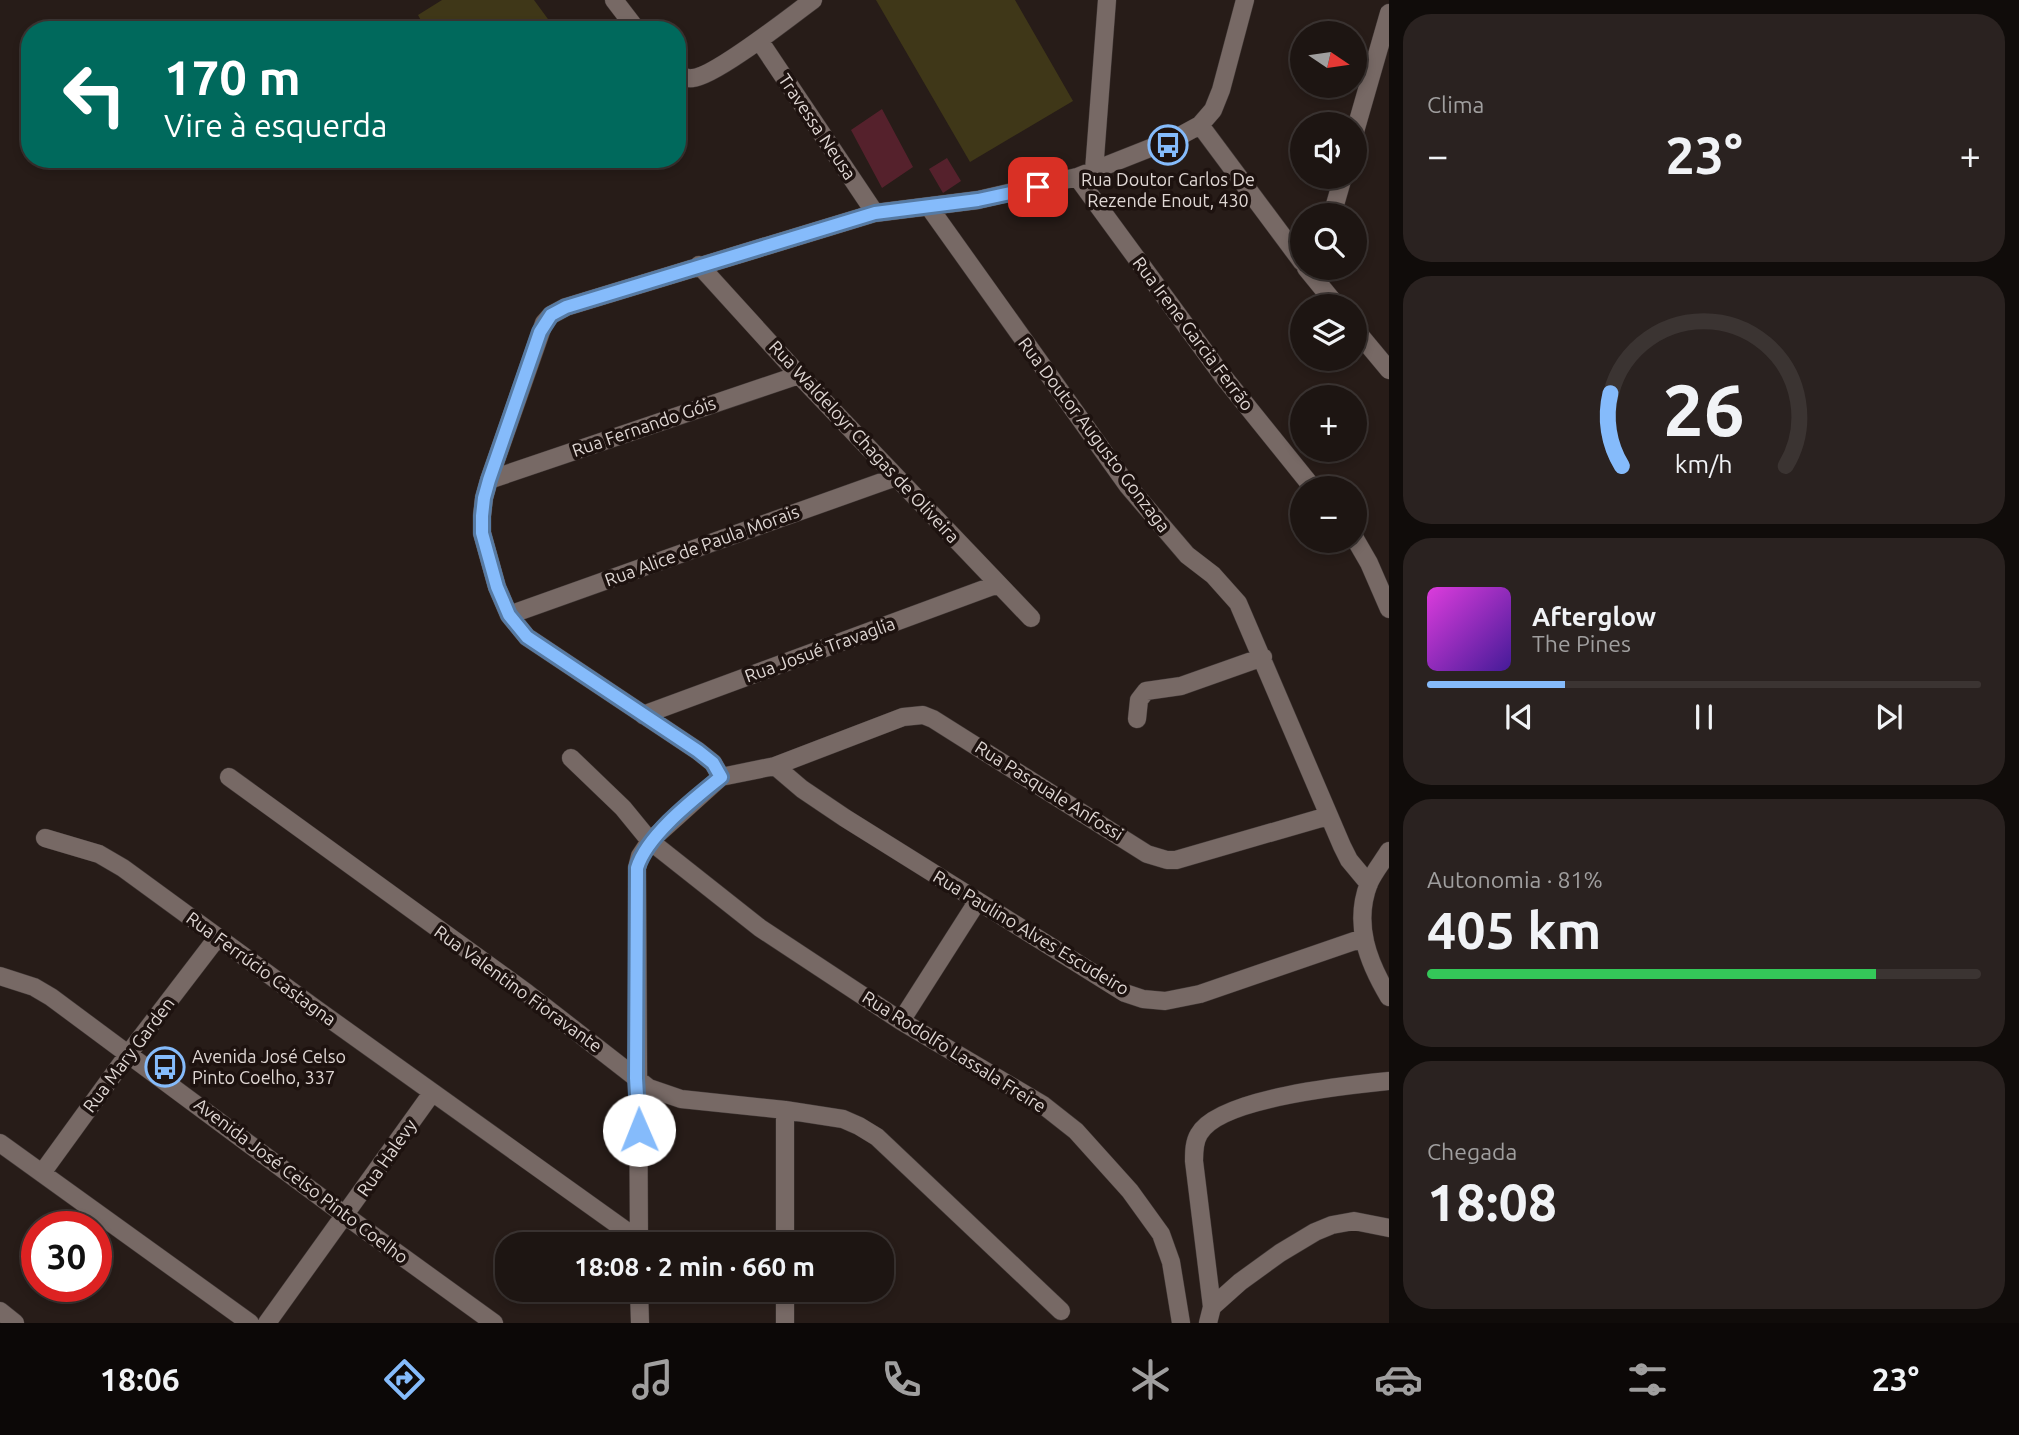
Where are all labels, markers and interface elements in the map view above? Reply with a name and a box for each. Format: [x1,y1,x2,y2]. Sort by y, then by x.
north arrow [1290,21,1367,98]
map controls [1290,21,1367,553]
icon: left [49,49,140,140]
text: 170 m [164,49,301,104]
street label: Travessa Neusa [775,70,861,183]
text: Clima [1427,92,1484,117]
text: Vire à esquerda [164,107,387,143]
button: sound [1290,112,1367,189]
bus stop icon: Rua Doutor Carlos De Rezende Enout, 430 [1147,124,1189,166]
text: 23° [1665,126,1743,184]
text: − [1427,134,1448,176]
text: + [1960,134,1981,176]
pin [1008,157,1068,217]
icon: arrive [1019,168,1057,206]
place label: Rua Doutor Carlos De Rezende Enout, 430 [1081,169,1255,210]
button: search [1290,203,1367,280]
street label: Rua Irene Garcia Ferrão [1129,253,1258,414]
button: layers [1290,294,1367,371]
street label: Rua Doutor Augusto Gonzaga [1015,333,1175,536]
street label: Rua Waldeloyr Chagas de Oliveira [766,336,964,547]
text: 26 [1663,368,1745,450]
button: + [1290,385,1367,462]
street label: Rua Fernando Góis [569,392,718,460]
text: km/h [1675,449,1733,477]
button: − [1290,476,1367,553]
street label: Rua Alice de Paula Morais [602,500,802,590]
text: Afterglow [1532,602,1656,631]
street label: Rua Josué Travaglia [742,613,898,686]
text: The Pines [1532,631,1631,656]
icon: previous [1500,698,1538,736]
icon: pause [1685,698,1723,736]
icon: next [1870,698,1908,736]
street label: Rua Pasquale Anfossi [972,736,1127,844]
street label: Rua Paulino Alves Escudeiro [930,866,1133,999]
text: Autonomia · 81% [1427,867,1603,892]
text: 405 km [1427,901,1601,959]
street label: Rua Ferrúcio Castagna [183,907,340,1029]
street label: Rua Valentino Fioravante [431,921,606,1056]
street label: Rua Rodolfo Lassala Freire [859,986,1050,1116]
street label: Rua Mary Garden [79,993,178,1116]
bus stop icon: Avenida José Celso Pinto Coelho, 337 [144,1046,186,1088]
place label: Avenida José Celso Pinto Coelho, 337 [192,1046,346,1087]
street label: Avenida José Celso Pinto Coelho [191,1093,412,1267]
position arrow [602,1093,676,1167]
street label: Rua Halevy [352,1115,420,1200]
text: Chegada [1427,1139,1517,1164]
text: 18:08 [1427,1173,1557,1231]
speed limit sign: 30 [21,1211,112,1302]
text: 18:08 · 2 min · 660 m [574,1252,815,1281]
icon: directions [380,1355,429,1404]
icon: music [628,1355,677,1404]
icon: phone [877,1355,926,1404]
icon: climate [1126,1355,1175,1404]
icon: car [1374,1355,1423,1404]
icon: filters [1623,1355,1672,1404]
text: 18:06 [100,1361,180,1397]
text: 23° [1872,1361,1919,1397]

